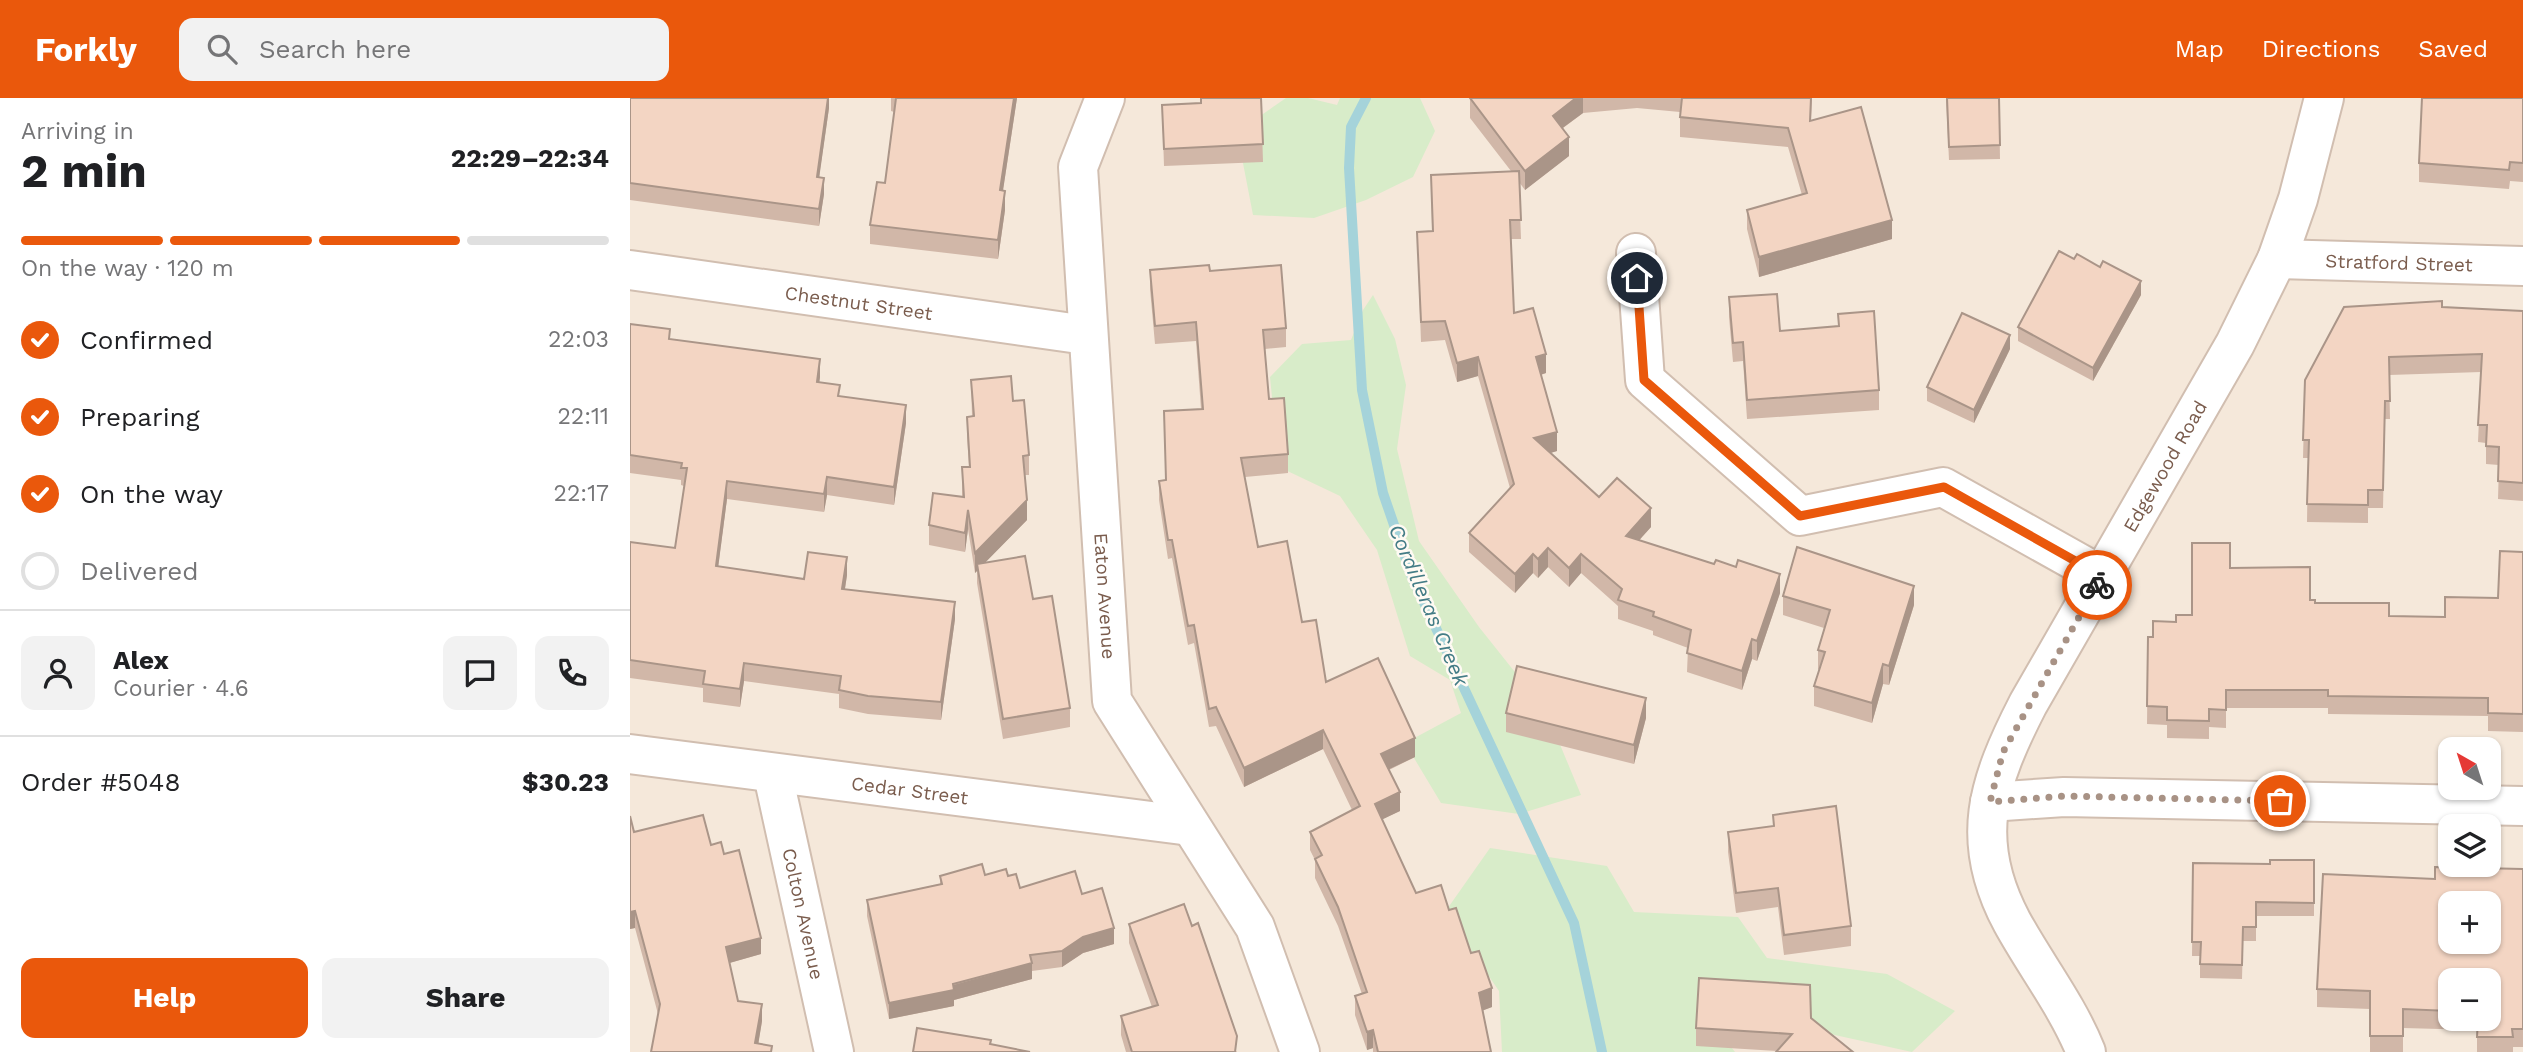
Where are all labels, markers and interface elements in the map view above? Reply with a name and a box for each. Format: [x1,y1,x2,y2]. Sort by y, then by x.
search box [179,18,669,81]
text: Forkly [35,30,137,69]
icon: search [203,30,241,68]
text: Search here [259,34,411,64]
text: Map [2175,35,2224,63]
text: Directions [2262,35,2380,63]
text: Saved [2418,35,2488,63]
text: Arriving in [21,118,134,145]
text: 22:29–22:34 [451,143,609,173]
text: 2 min [21,144,147,198]
pin [1607,248,1667,308]
street label: Stratford Street [2325,249,2473,276]
text: On the way · 120 m [21,255,234,282]
icon: home [1618,259,1656,297]
street label: Chestnut Street [783,281,934,324]
icon: check [21,321,59,359]
text: Confirmed [80,325,213,355]
text: 22:03 [548,326,609,353]
street label: Edgewood Road [2118,396,2212,536]
icon: check [21,398,59,436]
text: Preparing [80,402,200,432]
text: 22:11 [557,403,609,430]
icon: check [21,475,59,513]
text: On the way [80,479,223,509]
text: 22:17 [554,480,609,507]
water label: Cordilleras Creek [1384,520,1475,690]
street label: Eaton Avenue [1090,532,1121,660]
courier [2062,550,2132,620]
text: Delivered [80,556,199,586]
icon: bike [2078,566,2116,604]
button: person [21,636,95,710]
button: chat [443,636,517,710]
button: phone [535,636,609,710]
text: Alex [113,645,169,675]
text: Courier · 4.6 [113,675,249,702]
north arrow [2438,737,2501,800]
map controls [2438,737,2501,1031]
text: Order #5048 [21,767,181,797]
text: $30.23 [522,767,609,797]
street label: Cedar Street [850,771,970,809]
pin [2250,771,2310,831]
icon: bag [2261,782,2299,820]
button: layers [2438,814,2501,877]
street label: Colton Avenue [778,846,829,982]
button: + [2438,891,2501,954]
button: Help [21,958,308,1038]
button: Share [322,958,609,1038]
button: − [2438,968,2501,1031]

